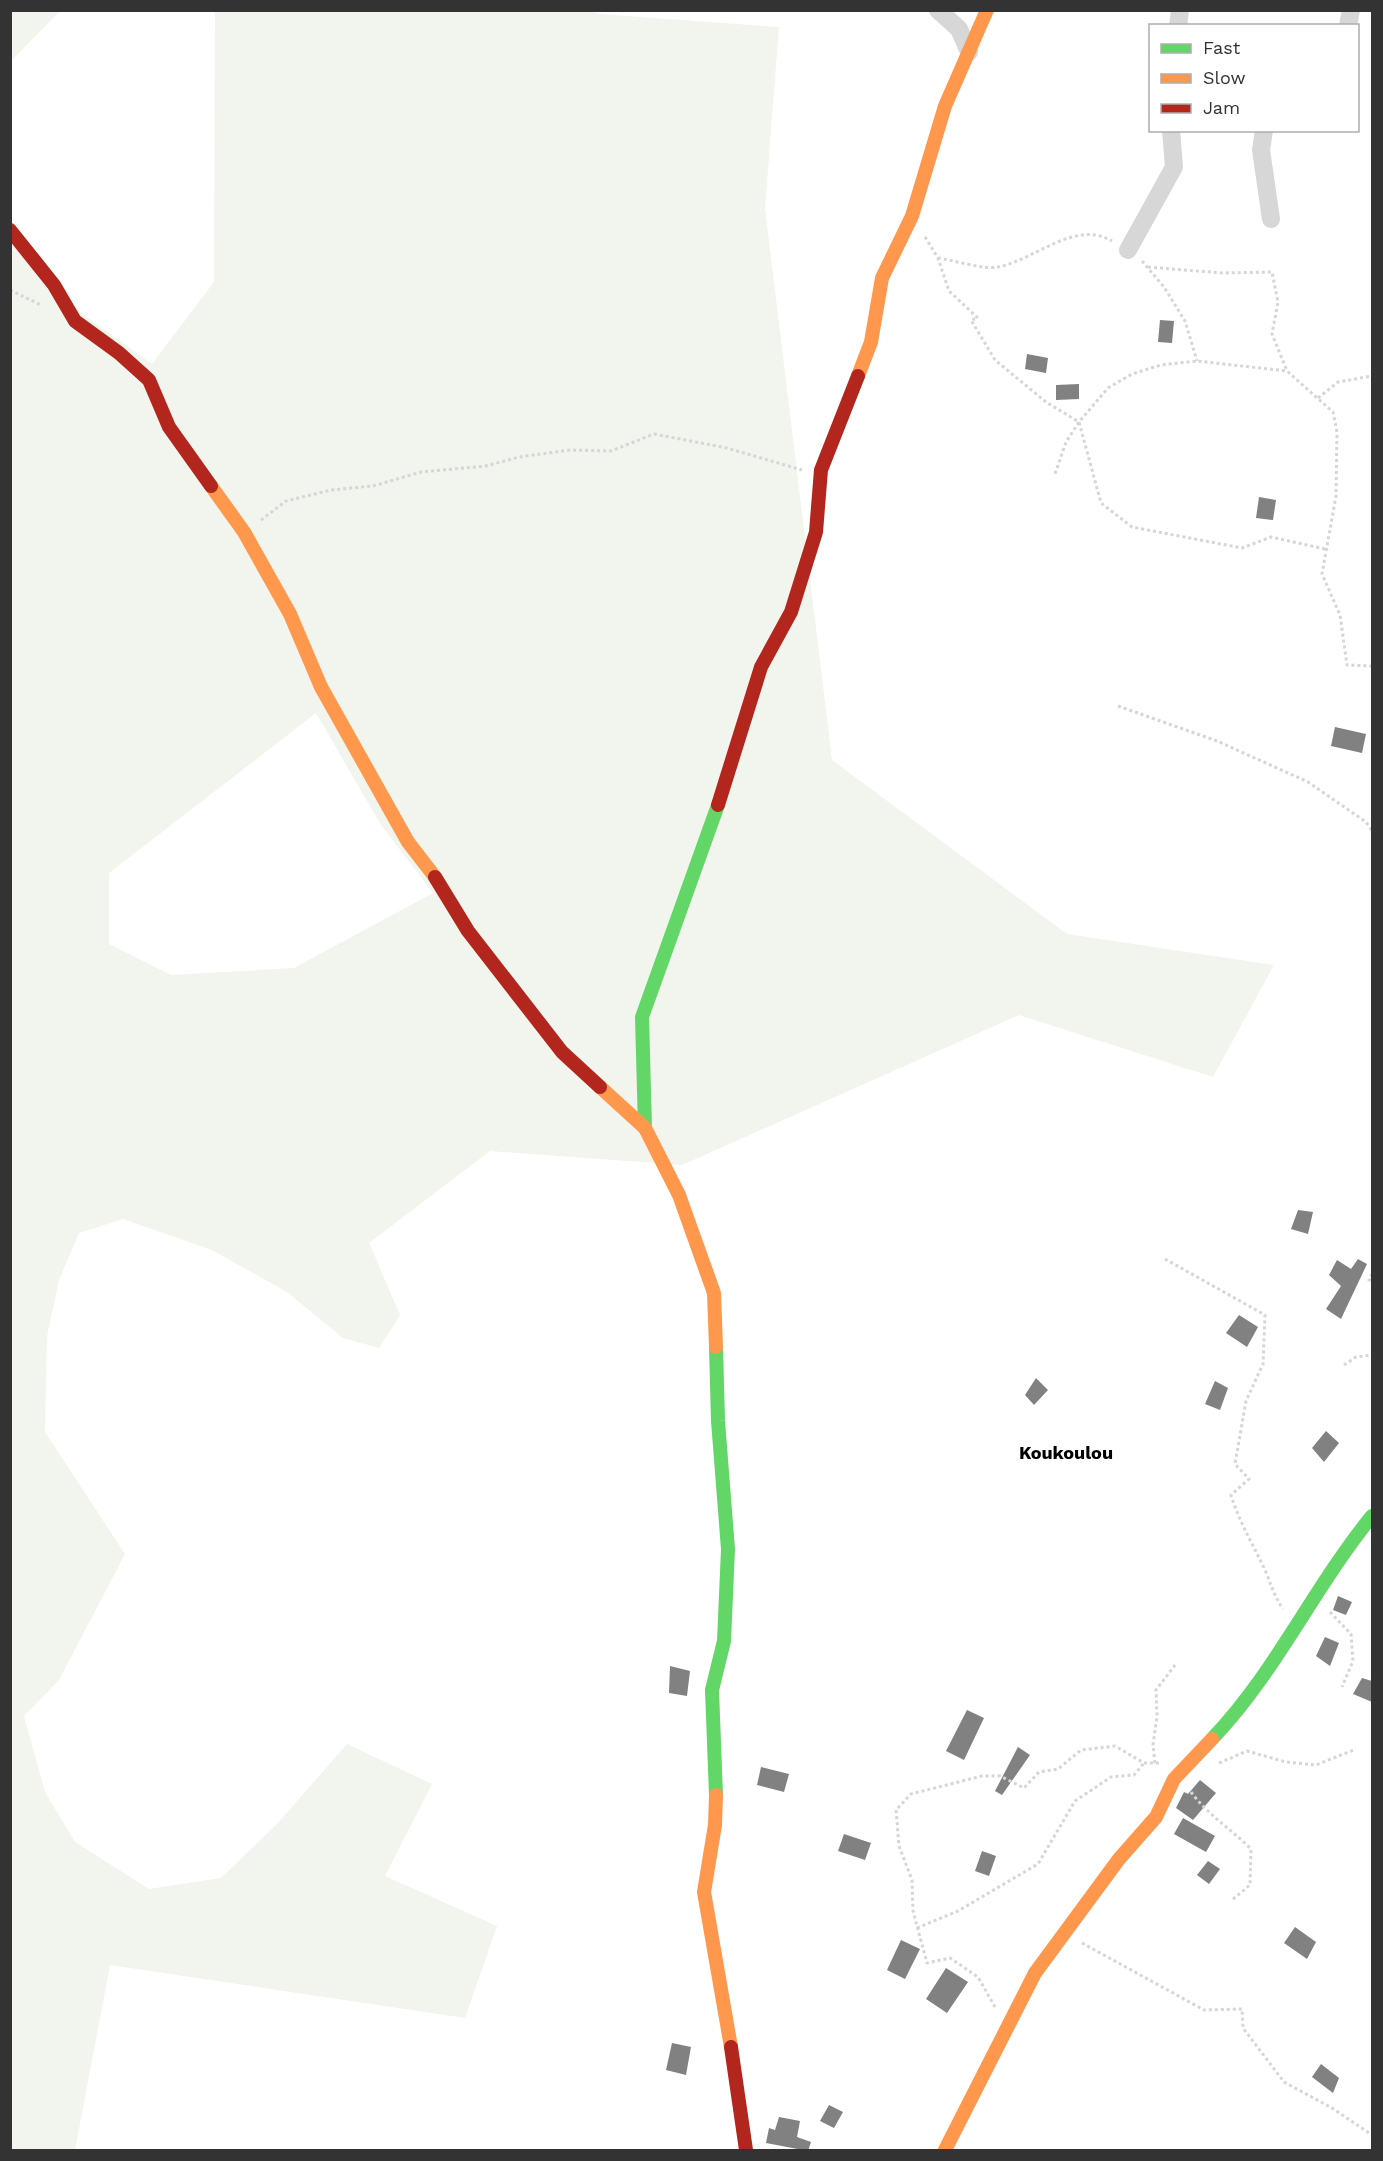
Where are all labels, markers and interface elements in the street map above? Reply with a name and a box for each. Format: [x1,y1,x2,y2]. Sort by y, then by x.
legend [1149,24,1359,132]
text: Fast [1203,37,1241,58]
text: Slow [1203,67,1246,88]
text: Jam [1203,97,1240,118]
district label: Koukoulou [1019,1442,1113,1463]

